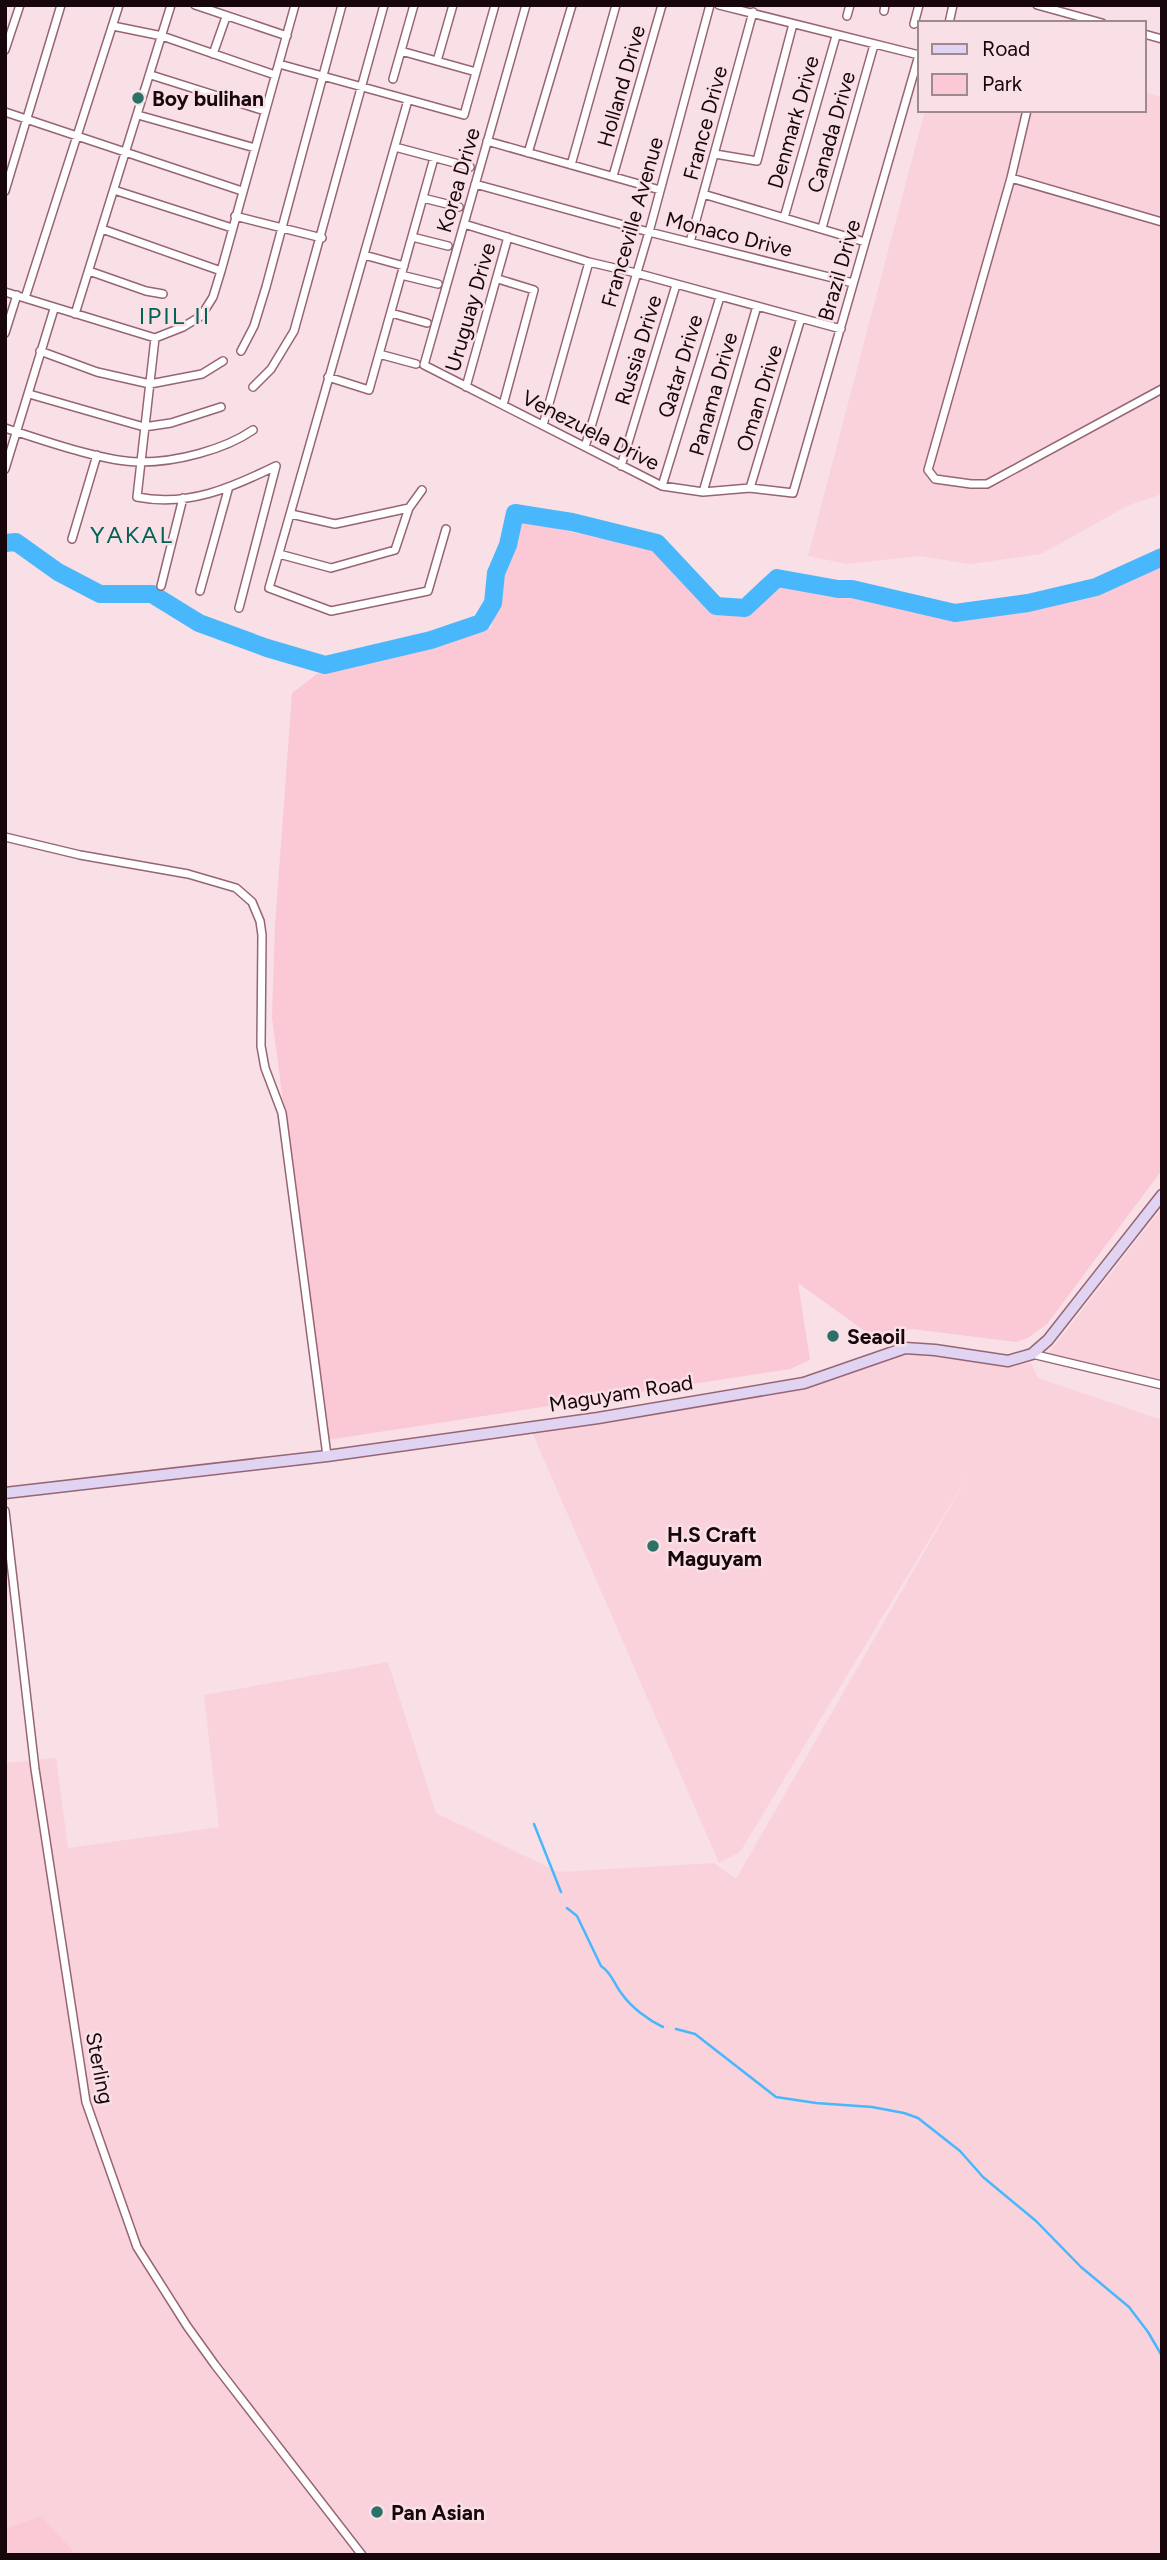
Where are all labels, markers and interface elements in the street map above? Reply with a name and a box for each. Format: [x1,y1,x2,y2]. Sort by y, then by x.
legend [918,21,1146,112]
street label: Holland Drive [592,22,650,150]
text: Road [982,36,1030,61]
street label: Denmark Drive [762,53,824,191]
street label: France Drive [678,63,732,183]
street label: Canada Drive [802,68,860,196]
text: Park [982,71,1023,96]
place label: Boy bulihan [152,86,264,111]
marker: Boy bulihan [130,90,146,106]
street label: Korea Drive [431,125,485,235]
street label: Franceville Avenue [596,134,668,310]
street label: Monaco Drive [663,206,795,262]
street label: Brazil Drive [813,216,865,324]
street label: Uruguay Drive [440,240,500,374]
street label: Russia Drive [609,292,667,408]
district label: IPIL II [139,301,211,330]
street label: Qatar Drive [652,311,708,421]
street label: Panama Drive [683,329,743,459]
street label: Oman Drive [731,342,787,454]
street label: Venezuela Drive [518,385,664,475]
district label: YAKAL [90,520,174,549]
place label: Seaoil [847,1324,905,1349]
marker: Seaoil [825,1328,841,1344]
street label: Maguyam Road [547,1369,695,1417]
place label: H.S Craft Maguyam [667,1522,762,1571]
marker: H.S Craft Maguyam [645,1538,661,1554]
street label: Sterling [81,2030,119,2106]
place label: Pan Asian [391,2500,485,2525]
marker: Pan Asian [369,2504,385,2520]

